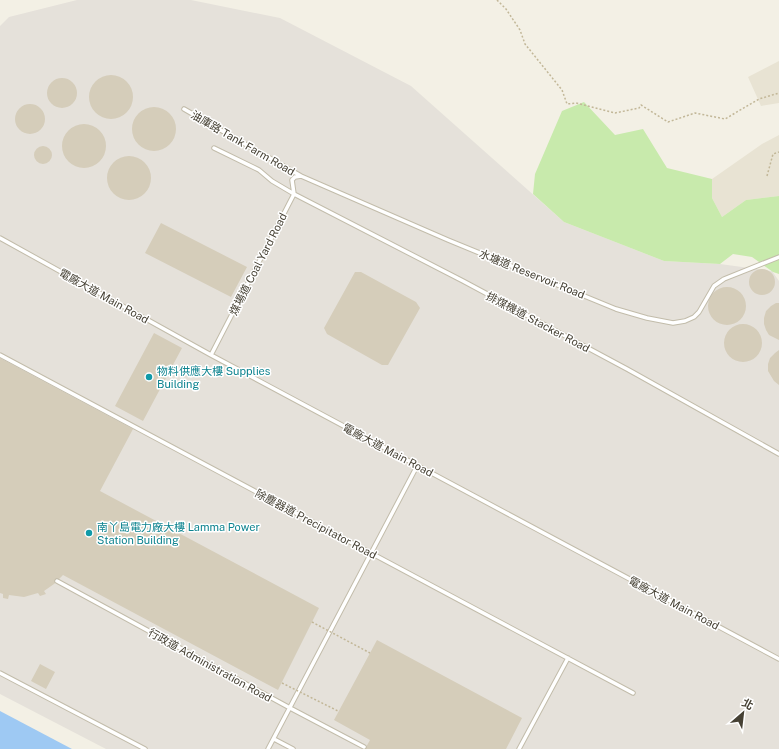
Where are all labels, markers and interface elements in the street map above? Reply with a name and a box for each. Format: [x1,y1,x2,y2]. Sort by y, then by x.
street label: 油庫路 Tank Farm Road [189,108,297,178]
street label: 煤場道 Coal Yard Road [227,211,289,317]
street label: 水塘道 Reservoir Road [477,247,587,301]
street label: 電廠大道 Main Road [57,266,151,326]
street label: 排煤機道 Stacker Road [484,290,592,354]
place label: 物料供應大樓 Supplies Building [157,365,271,390]
marker: 物料供應大樓 Supplies Building [144,372,154,382]
street label: 電廠大道 Main Road [341,421,435,479]
street label: 除塵器道 Precipitator Road [253,487,379,561]
place label: 南丫島電力廠大樓 Lamma Power Station Building [97,521,260,546]
marker: 南丫島電力廠大樓 Lamma Power Station Building [84,528,94,538]
street label: 電廠大道 Main Road [627,574,721,632]
street label: 行政道 Administration Road [146,626,274,704]
north arrow [723,693,763,733]
text: 北 [740,696,755,712]

